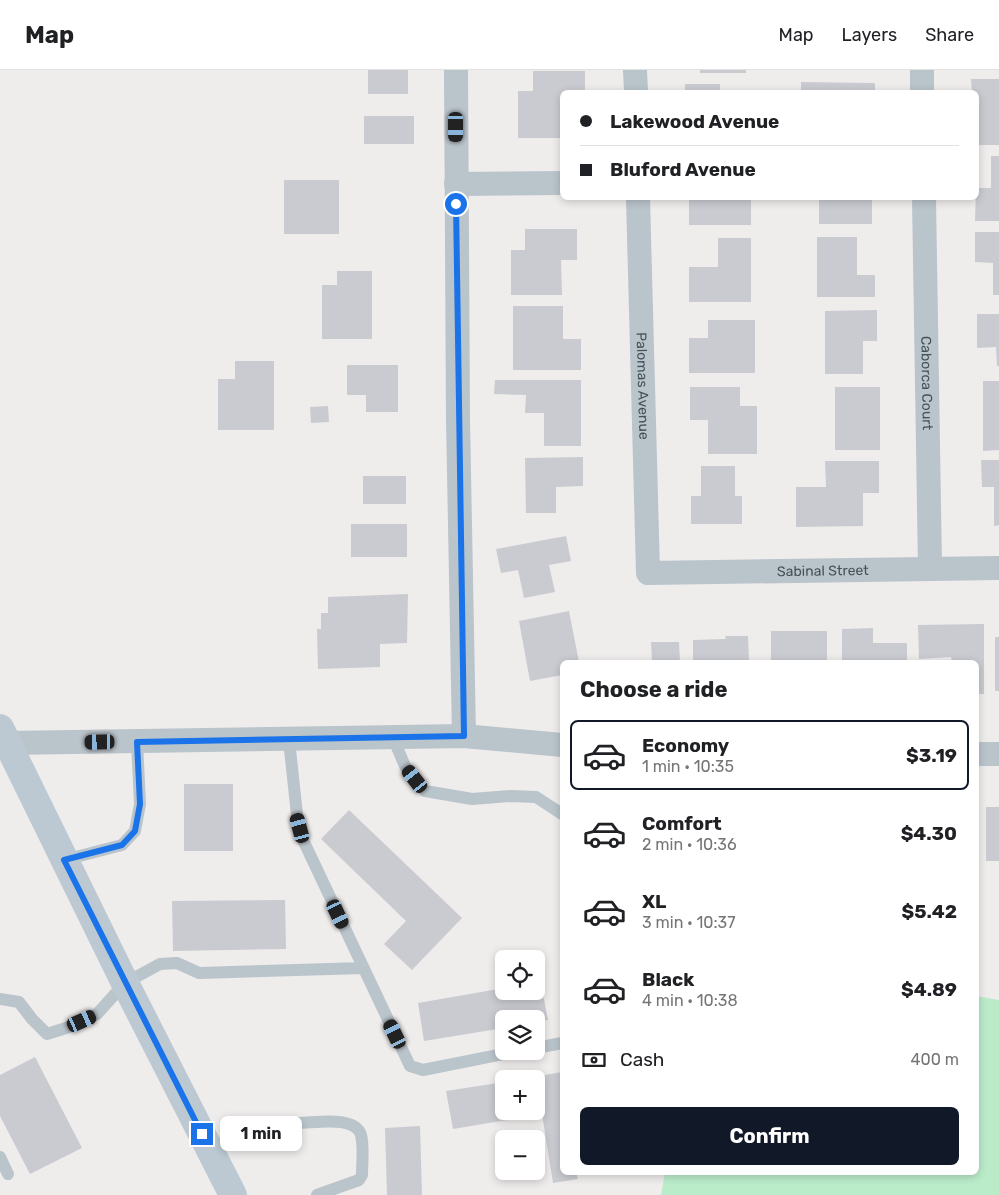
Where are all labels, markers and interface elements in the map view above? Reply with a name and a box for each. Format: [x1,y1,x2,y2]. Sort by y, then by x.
text: Map [25,21,74,49]
text: Map [779,24,814,46]
text: Layers [842,24,897,46]
text: Share [925,24,974,46]
text: Lakewood Avenue [610,110,779,133]
car [448,112,463,142]
text: Bluford Avenue [610,158,756,181]
route start [445,193,467,215]
street label: Palomas Avenue [633,332,652,440]
street label: Caborca Court [917,336,936,431]
street label: Sabinal Street [777,562,869,580]
text: Choose a ride [580,676,727,703]
icon: car [582,733,627,778]
car [84,734,115,750]
text: Economy [642,734,729,757]
text: $3.19 [906,744,957,767]
text: 1 min · 10:35 [642,757,734,776]
car [399,763,430,795]
icon: car [582,811,627,856]
car [288,812,311,844]
text: Comfort [642,812,722,835]
text: $4.30 [901,822,957,845]
text: 2 min · 10:36 [642,835,737,854]
icon: car [582,889,627,934]
text: XL [642,890,666,913]
car [324,897,351,931]
text: $5.42 [902,900,957,923]
text: 3 min · 10:37 [642,913,735,932]
map controls [495,950,545,1180]
button: locate [495,950,545,1000]
icon: car [582,967,627,1012]
text: Black [642,968,694,991]
text: $4.89 [901,978,957,1001]
text: 4 min · 10:38 [642,991,738,1010]
car [65,1008,98,1034]
button: layers [495,1010,545,1060]
car [381,1017,408,1051]
icon: cash [580,1046,608,1074]
text: Cash [620,1048,664,1071]
text: 400 m [911,1050,959,1069]
button: + [495,1070,545,1120]
button: Confirm [580,1107,959,1165]
callout: 1 min [220,1116,302,1152]
route end [191,1123,213,1145]
text: 1 min [241,1124,281,1143]
button: − [495,1130,545,1180]

